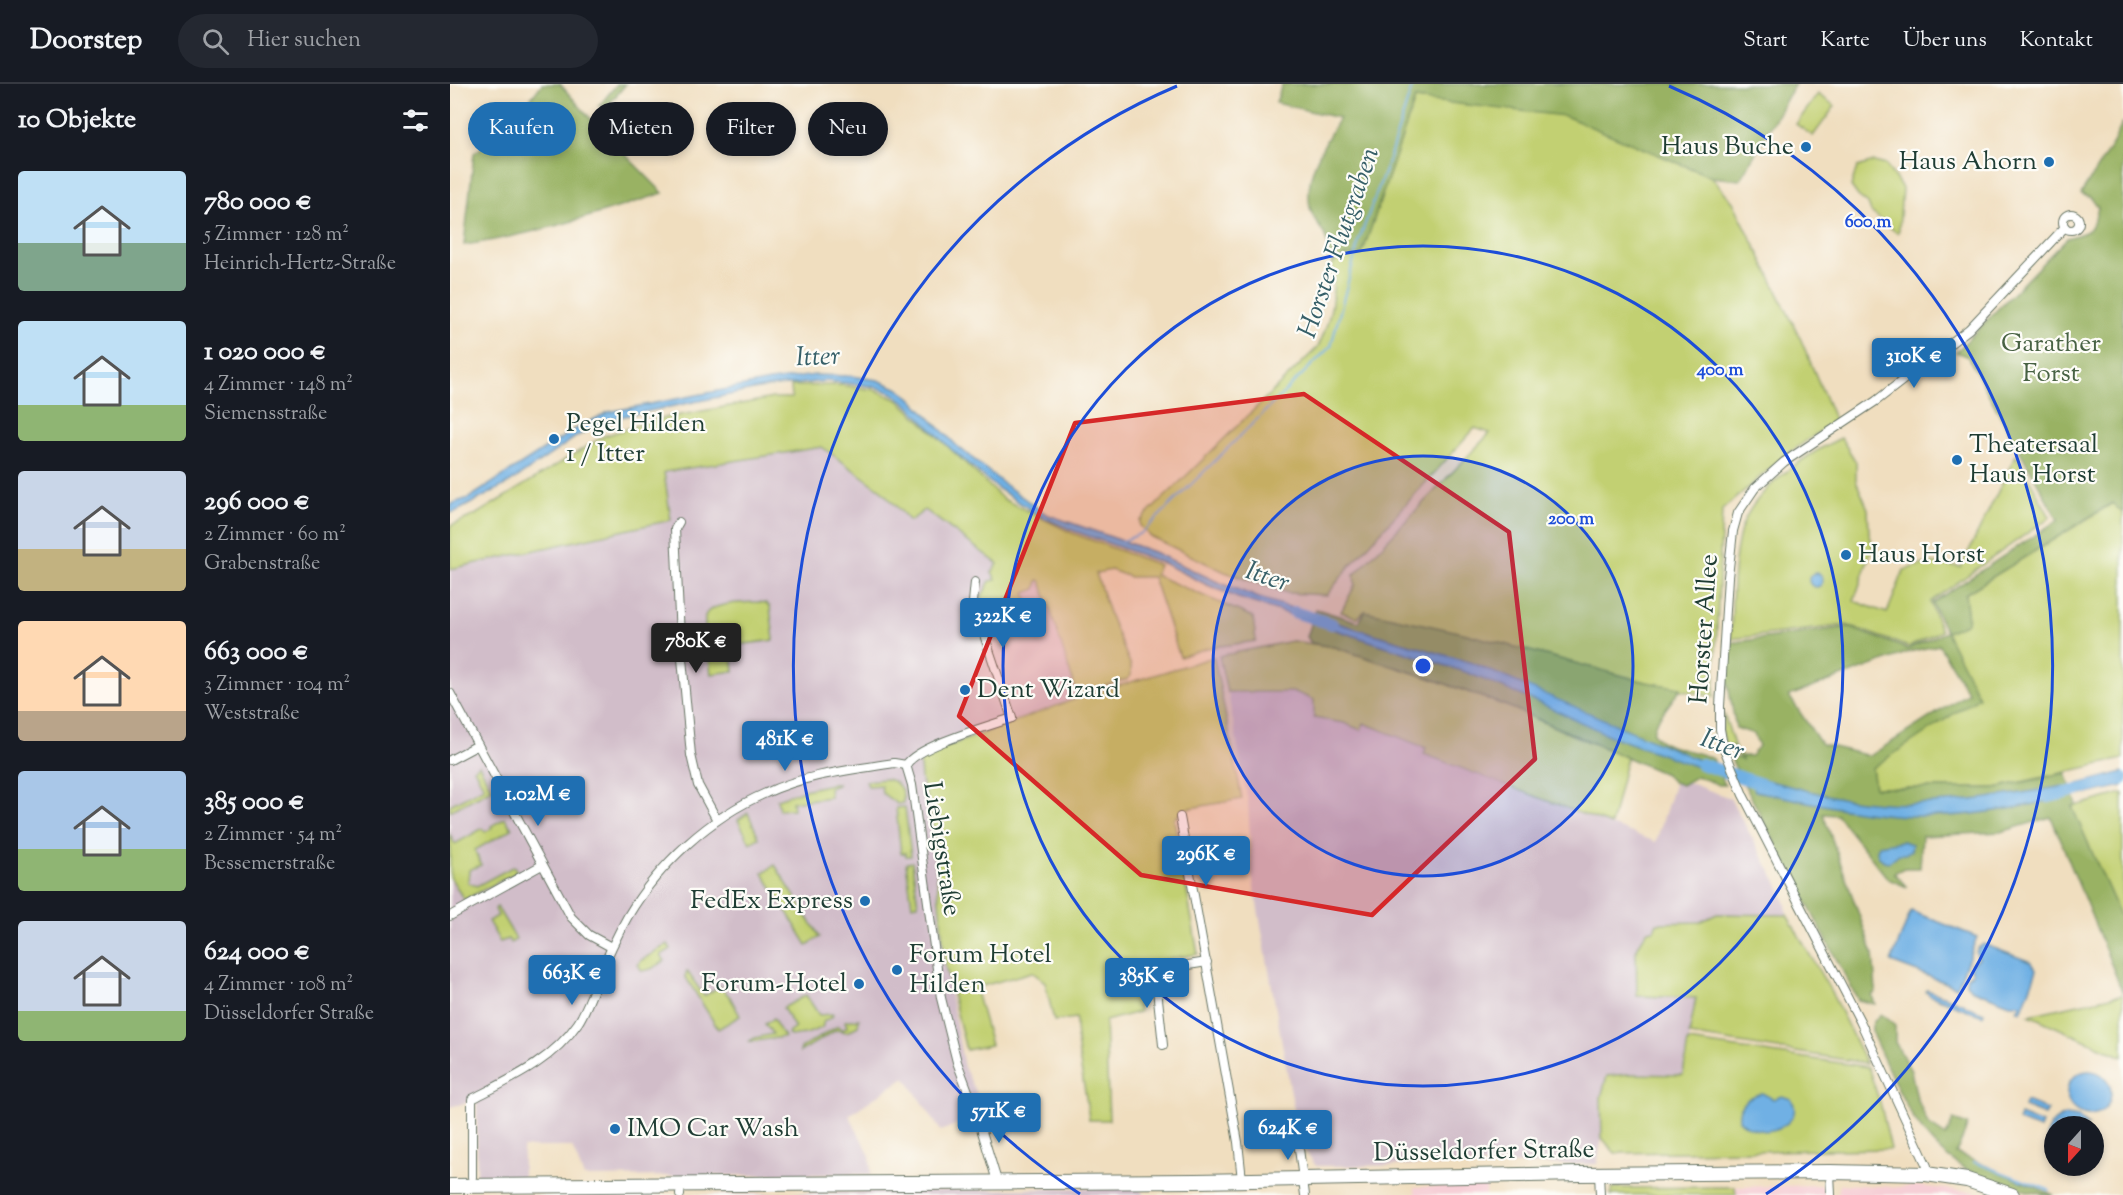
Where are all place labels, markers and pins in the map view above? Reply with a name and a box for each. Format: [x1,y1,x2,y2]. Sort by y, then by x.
place label: Haus Buche [1661,129,1794,166]
marker: Haus Buche [1799,140,1813,154]
place label: Haus Ahorn [1899,144,2037,181]
marker: Haus Ahorn [2042,155,2056,169]
pin: 310K € [1865,338,1963,389]
place label: Pegel Hilden 1 / Itter [566,406,706,473]
place label: Theatersaal Haus Horst [1969,427,2098,494]
marker: Pegel Hilden 1 / Itter [547,432,561,446]
marker: Theatersaal Haus Horst [1950,453,1964,467]
place label: Haus Horst [1858,537,1985,574]
marker: Haus Horst [1839,548,1853,562]
pin: 322K € [954,598,1052,649]
pin: 780K € [647,623,745,674]
centre of rings [1413,656,1433,676]
place label: Dent Wizard [977,672,1120,709]
marker: Dent Wizard [958,683,972,697]
pin: 481K € [736,721,834,772]
pin: 1.02M € [483,776,593,827]
pin: 296K € [1157,836,1255,887]
place label: FedEx Express [690,883,853,920]
marker: FedEx Express [858,894,872,908]
place label: Forum Hotel Hilden [909,937,1052,1004]
pin: 663K € [523,955,621,1006]
pin: 385K € [1098,958,1196,1009]
marker: Forum Hotel Hilden [890,963,904,977]
place label: Forum-Hotel [701,966,847,1003]
marker: Forum-Hotel [852,977,866,991]
pin: 571K € [950,1093,1048,1144]
pin: 624K € [1239,1110,1337,1161]
place label: IMO Car Wash [627,1111,799,1148]
marker: IMO Car Wash [608,1122,622,1136]

